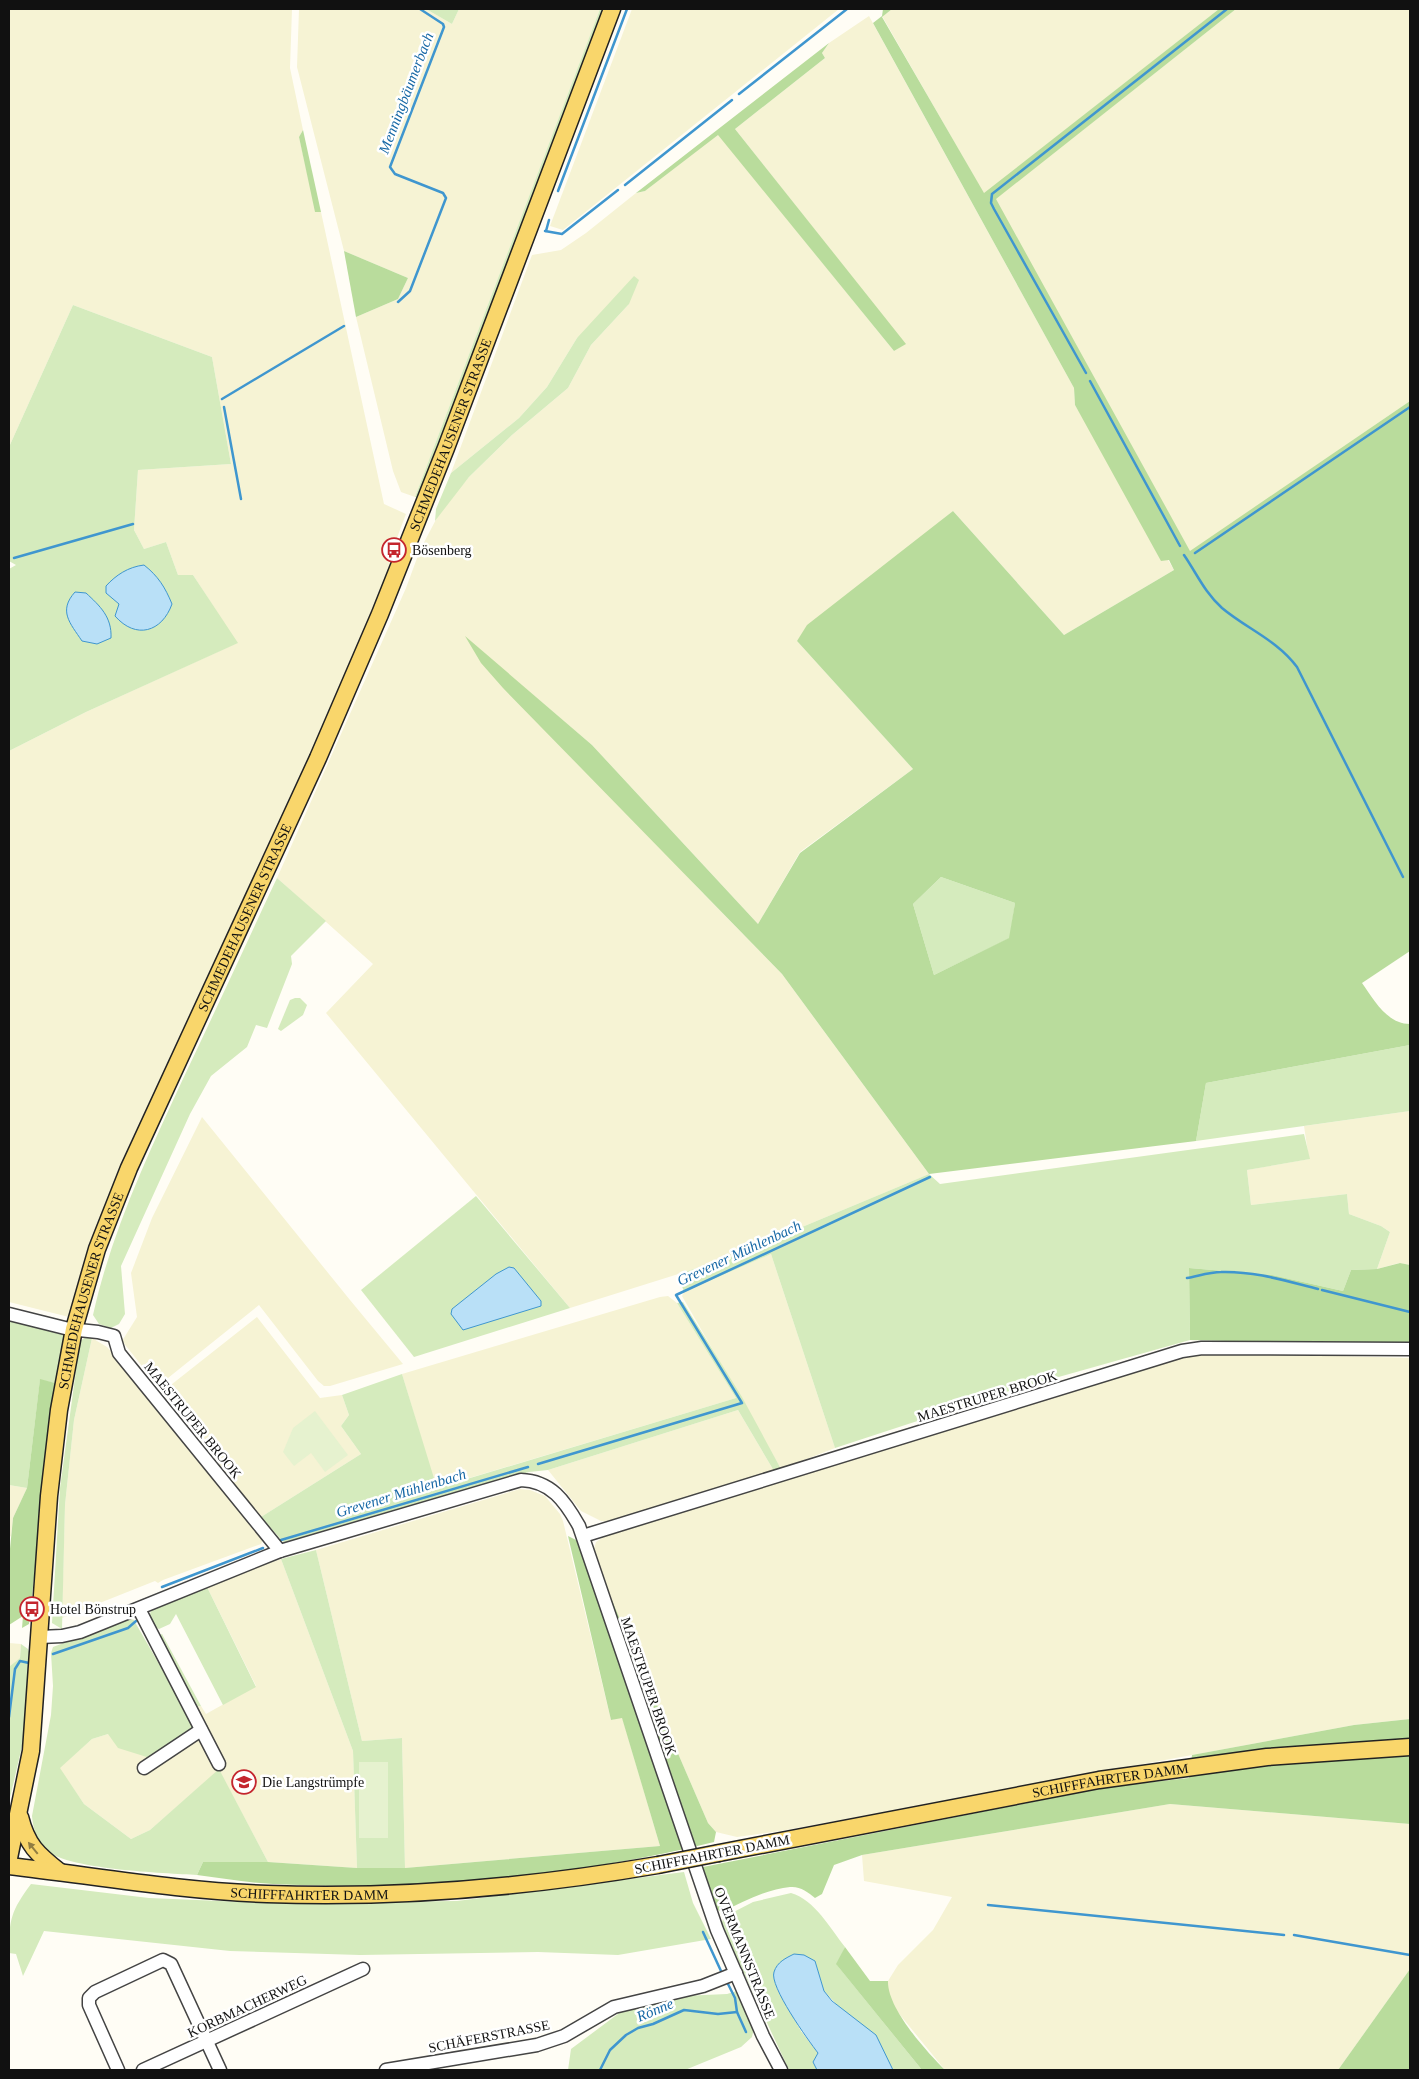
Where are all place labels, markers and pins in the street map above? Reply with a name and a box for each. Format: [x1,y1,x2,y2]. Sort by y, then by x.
bus stop icon: Bösenberg [381,537,407,563]
place label: Bösenberg [412,543,472,558]
bus stop icon: Hotel Bönstrup [19,1596,45,1622]
place label: Hotel Bönstrup [50,1602,136,1617]
school or university icon: Die Langstrümpfe [231,1769,257,1795]
place label: Die Langstrümpfe [262,1775,364,1790]

